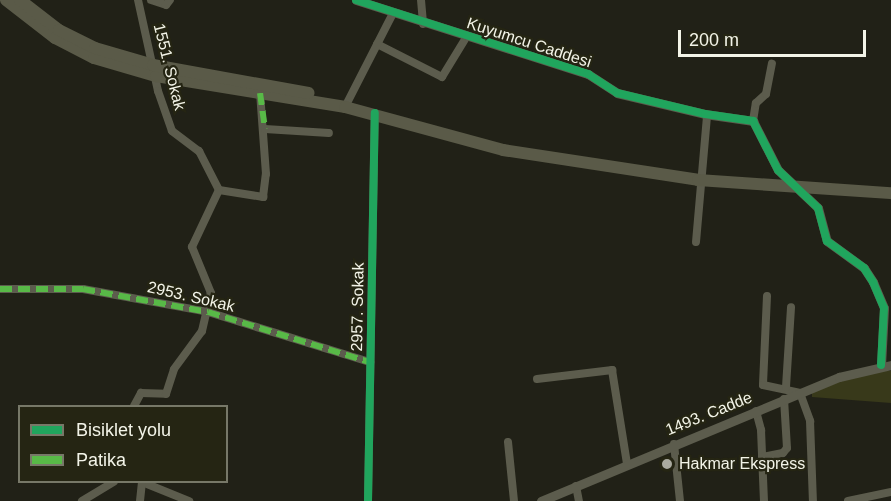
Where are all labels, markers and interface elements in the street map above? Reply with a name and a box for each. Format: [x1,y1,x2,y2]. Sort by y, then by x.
street label: Kuyumcu Caddesi [464,14,594,72]
scale bar [681,18,868,56]
street label: 1551. Sokak [149,22,189,112]
text: 200 m [689,30,739,50]
street label: 2957. Sokak [348,262,368,352]
street label: 2953. Sokak [146,278,236,316]
street label: 1493. Cadde [663,388,755,440]
legend [18,405,228,483]
text: Bisiklet yolu [76,420,171,440]
text: Patika [76,450,126,470]
place label: Hakmar Ekspress [679,454,805,474]
marker: Hakmar Ekspress [660,457,674,471]

